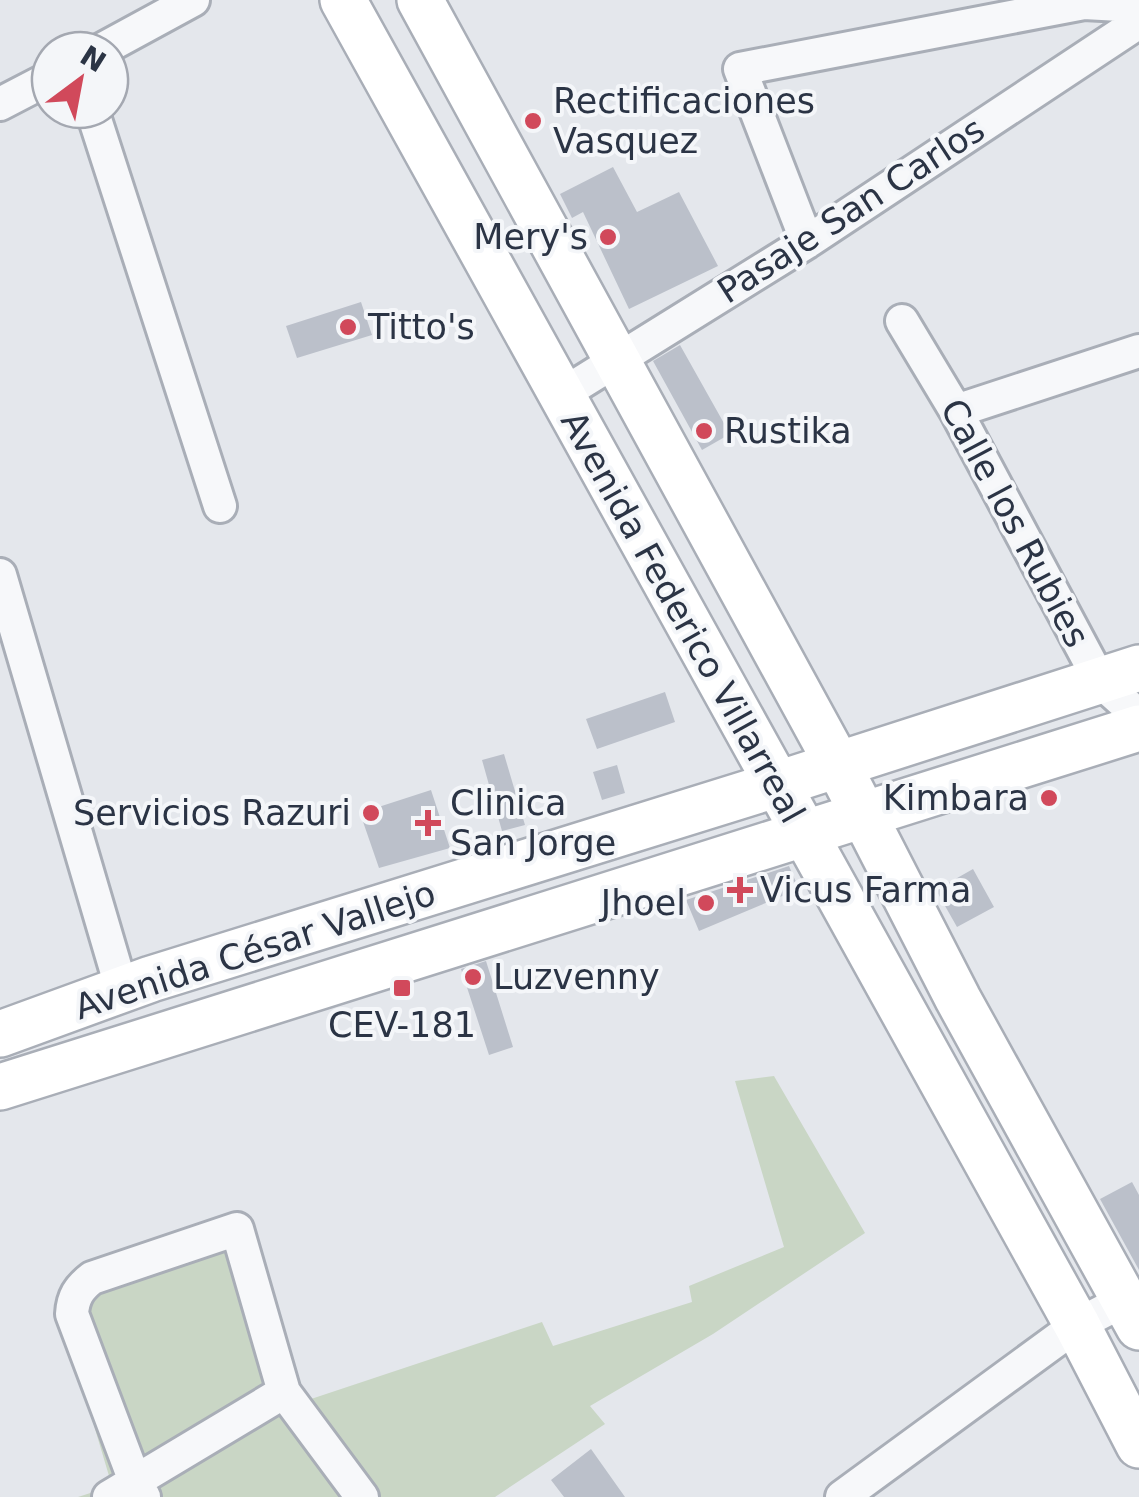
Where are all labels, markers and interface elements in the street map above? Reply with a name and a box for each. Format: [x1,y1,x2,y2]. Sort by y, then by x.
north arrow [30,30,130,130]
text: N [74,39,112,79]
place label: Rectificaciones Vasquez [553,81,815,161]
street label: Pasaje San Carlos [710,109,992,311]
marker: Rectificaciones Vasquez [522,110,544,132]
place label: Mery's [473,217,588,257]
marker: Mery's [597,226,619,248]
place label: Titto's [367,307,475,347]
marker: Titto's [337,316,359,338]
street label: Calle los Rubies [933,392,1097,654]
street label: Avenida Federico Villarreal [553,404,813,830]
place label: Rustika [724,411,852,451]
marker: Rustika [693,420,715,442]
place label: Kimbara [883,778,1029,818]
place label: Clinica San Jorge [450,783,616,863]
marker: Kimbara [1038,787,1060,809]
place label: Servicios Razuri [73,793,351,833]
marker: Servicios Razuri [360,802,382,824]
marker: Clinica San Jorge [415,810,441,836]
place label: Vicus Farma [760,870,971,910]
street label: Avenida César Vallejo [70,873,440,1027]
marker: Vicus Farma [729,879,751,901]
place label: Jhoel [599,883,686,923]
marker: Jhoel [695,892,717,914]
place label: Luzvenny [493,957,660,997]
marker: Luzvenny [462,966,484,988]
marker: CEV-181 [391,977,413,999]
place label: CEV-181 [328,1005,476,1045]

